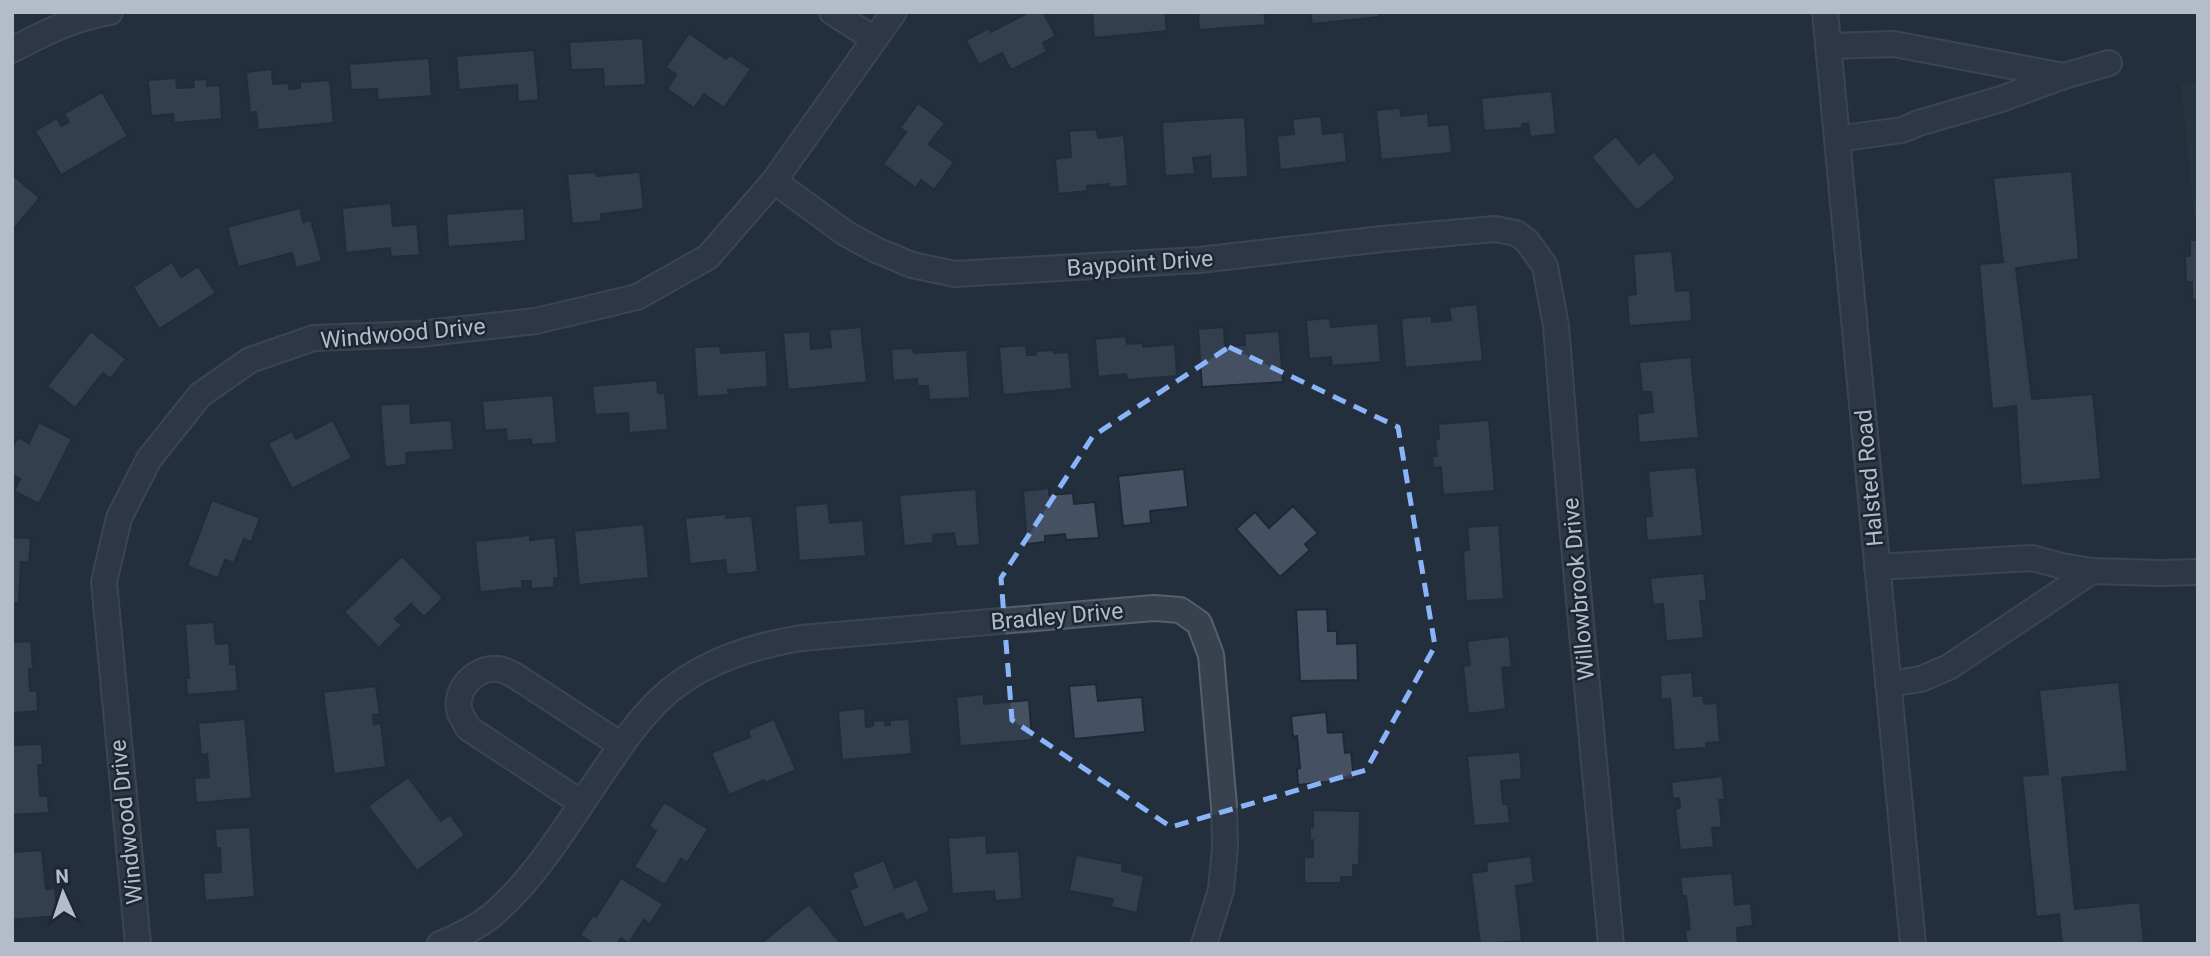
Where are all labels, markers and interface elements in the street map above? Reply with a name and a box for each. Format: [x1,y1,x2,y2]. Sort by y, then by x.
street label: Baypoint Drive [1066,245,1214,282]
street label: Windwood Drive [319,313,487,354]
street label: Halsted Road [1850,408,1889,548]
street label: Willowbrook Drive [1557,496,1600,681]
street label: Bradley Drive [990,597,1124,636]
street label: Windwood Drive [104,738,149,906]
north arrow [28,858,98,928]
text: N [55,865,69,888]

